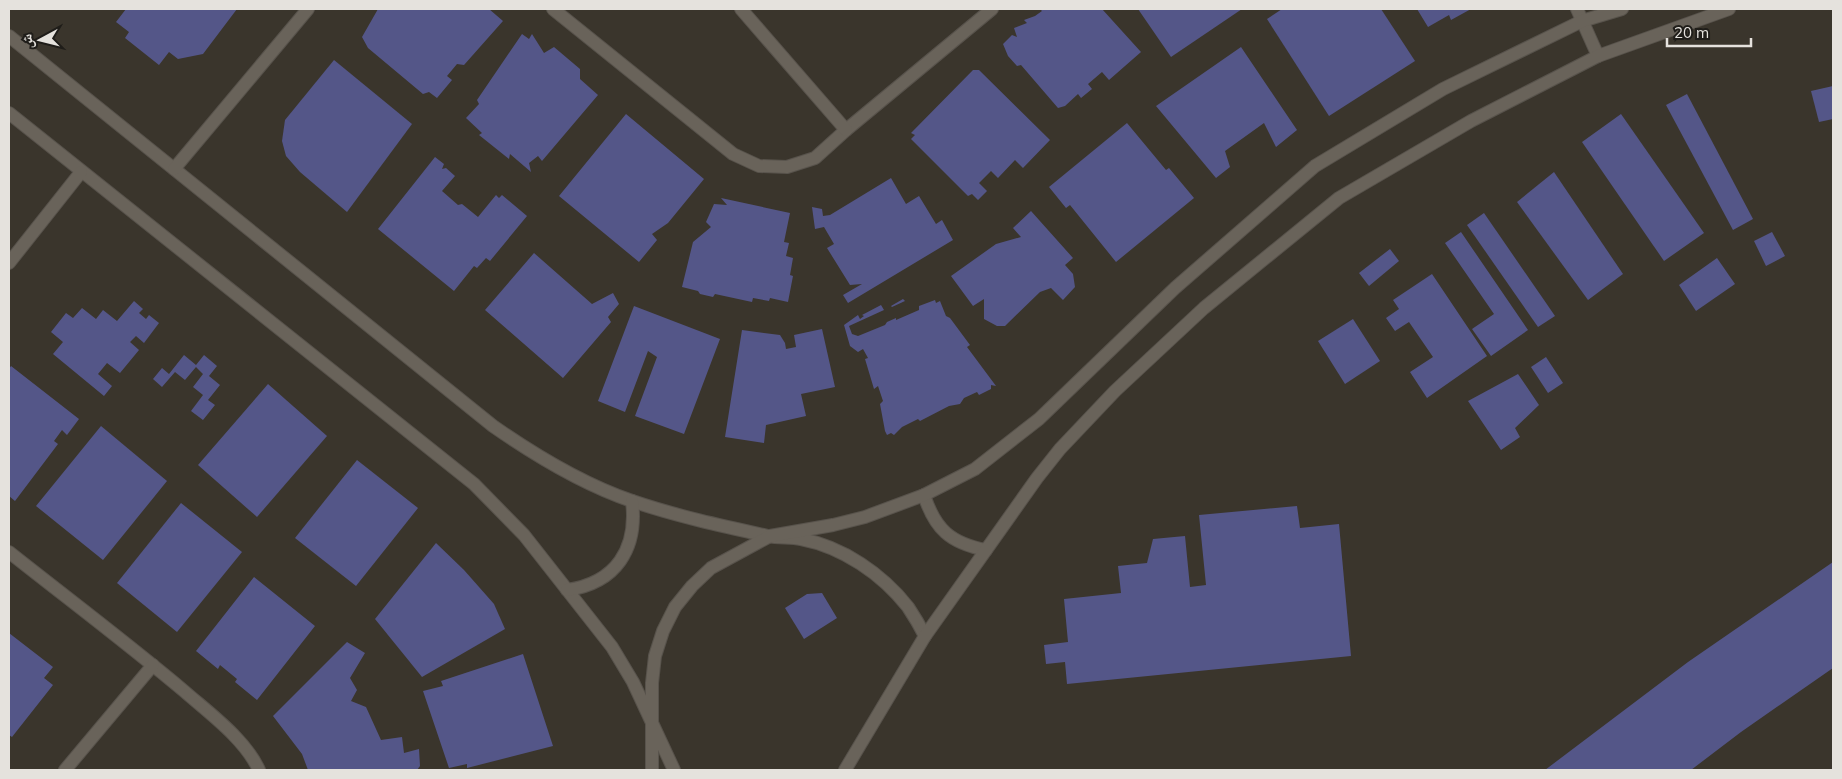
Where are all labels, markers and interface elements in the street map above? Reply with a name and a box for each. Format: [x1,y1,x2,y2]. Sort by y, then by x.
north arrow [15,15,65,65]
scale bar [1667,15,1751,47]
text: 20 m [1674,23,1709,42]
text: ش [17,33,37,50]

